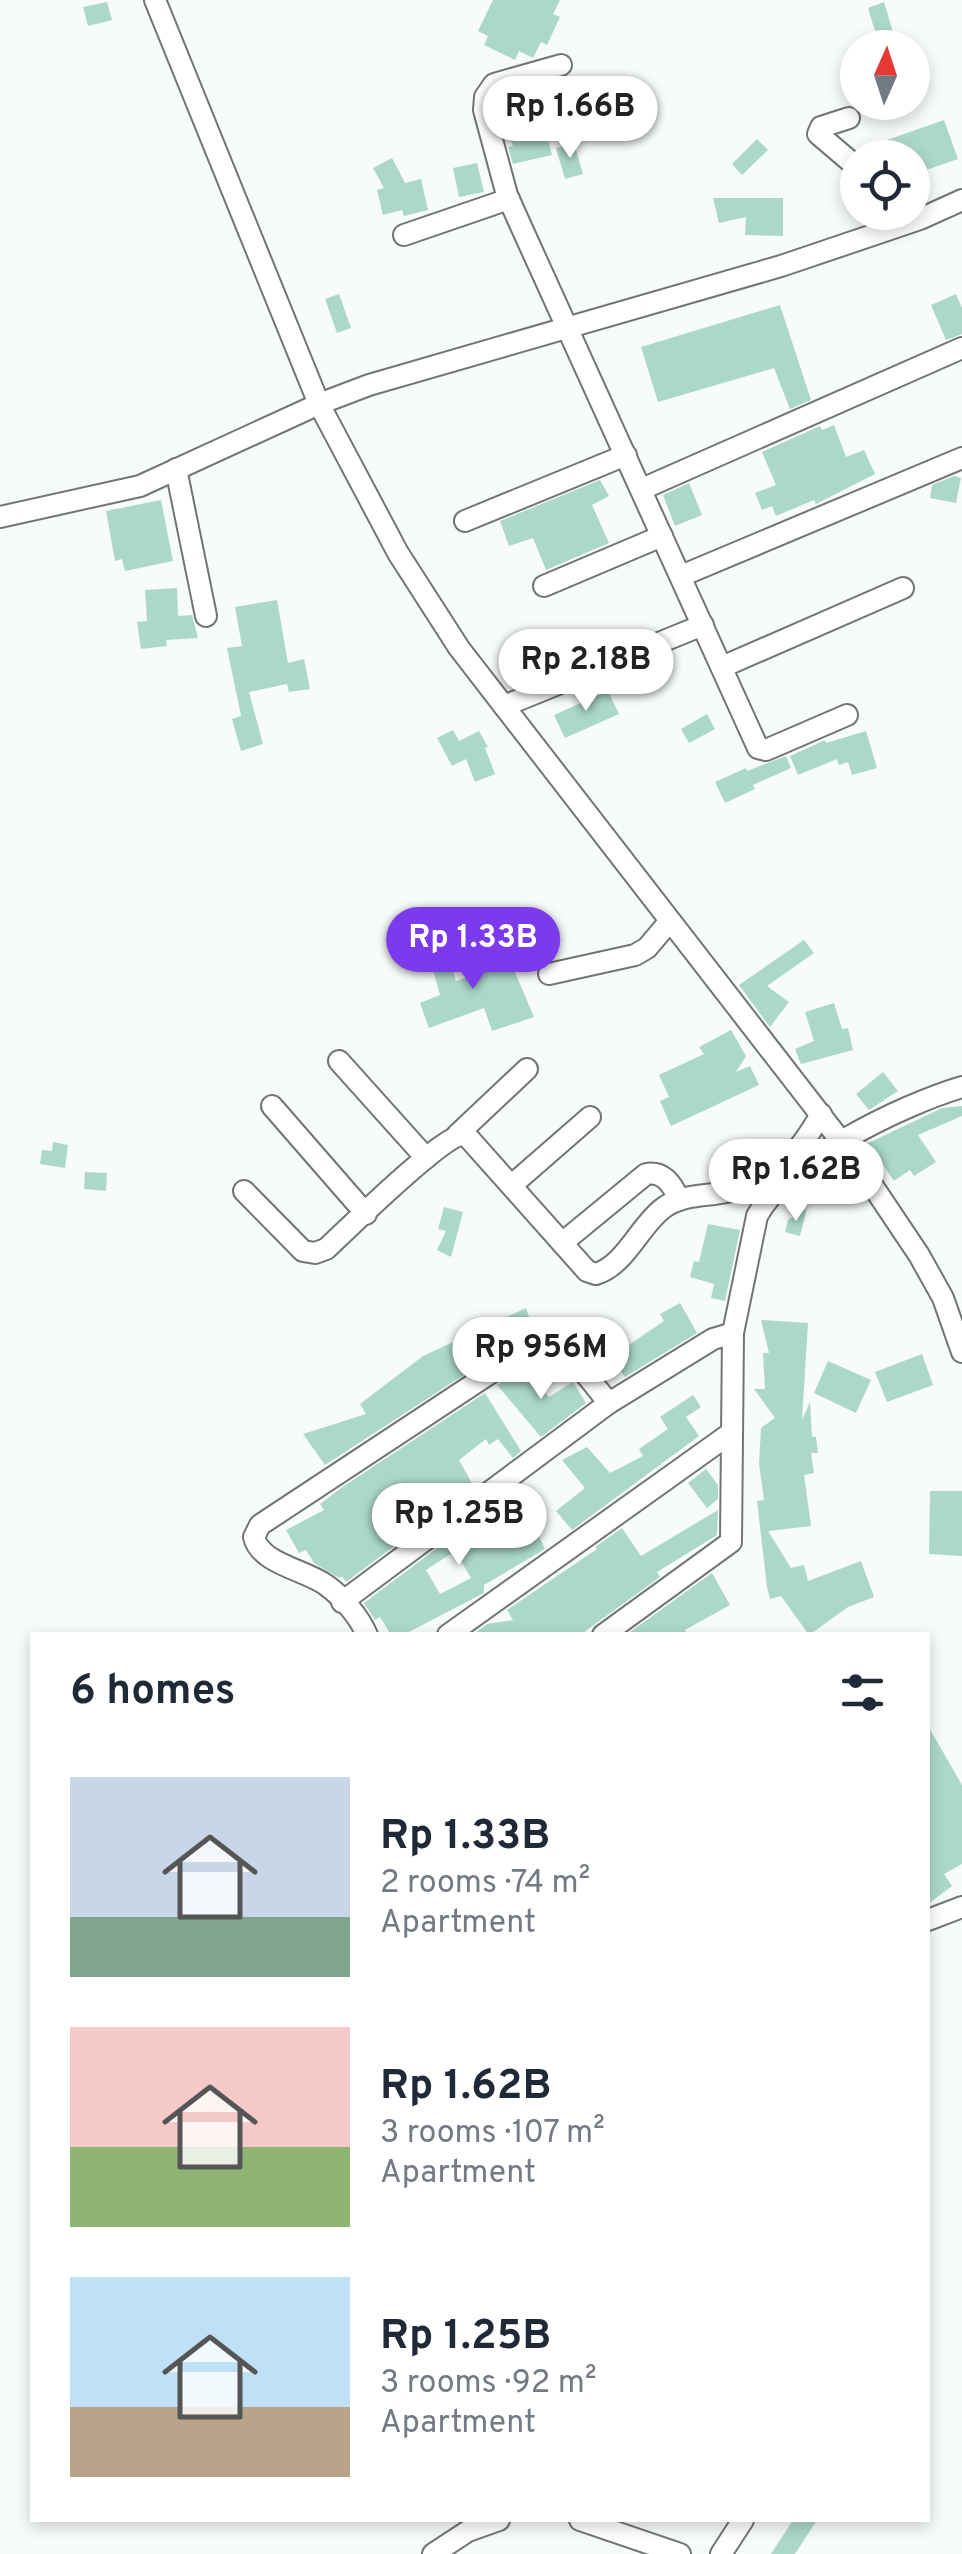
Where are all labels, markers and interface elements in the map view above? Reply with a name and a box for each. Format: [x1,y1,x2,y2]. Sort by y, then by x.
north arrow [840,30,930,120]
map controls [840,30,930,230]
pin: Rp 1.66B [467,76,673,161]
text: Rp 1.66B [505,88,635,128]
button: locate [840,140,930,230]
pin: Rp 2.18B [483,629,689,714]
text: Rp 2.18B [521,641,651,681]
pin: Rp 1.33B [370,907,576,992]
text: Rp 1.33B [408,919,538,959]
pin: Rp 1.62B [693,1139,899,1224]
text: Rp 1.62B [731,1151,861,1191]
pin: Rp 956M [449,1317,633,1402]
text: Rp 956M [474,1329,608,1369]
pin: Rp 1.25B [356,1483,562,1568]
text: Rp 1.25B [394,1495,524,1535]
icon: filters [835,1665,890,1720]
text: 6 homes [70,1666,235,1719]
text: Rp 1.33B [380,1811,550,1864]
icon: home [150,1817,270,1937]
text: 2 rooms · 74 m² [380,1864,590,1904]
text: Apartment [380,1904,536,1944]
text: Rp 1.62B [380,2061,551,2114]
icon: home [150,2067,270,2187]
text: 3 rooms · 107 m² [380,2114,605,2154]
text: Apartment [380,2154,536,2194]
text: Rp 1.25B [380,2311,551,2364]
icon: home [150,2317,270,2437]
text: 3 rooms · 92 m² [380,2364,597,2404]
text: Apartment [380,2404,536,2444]

